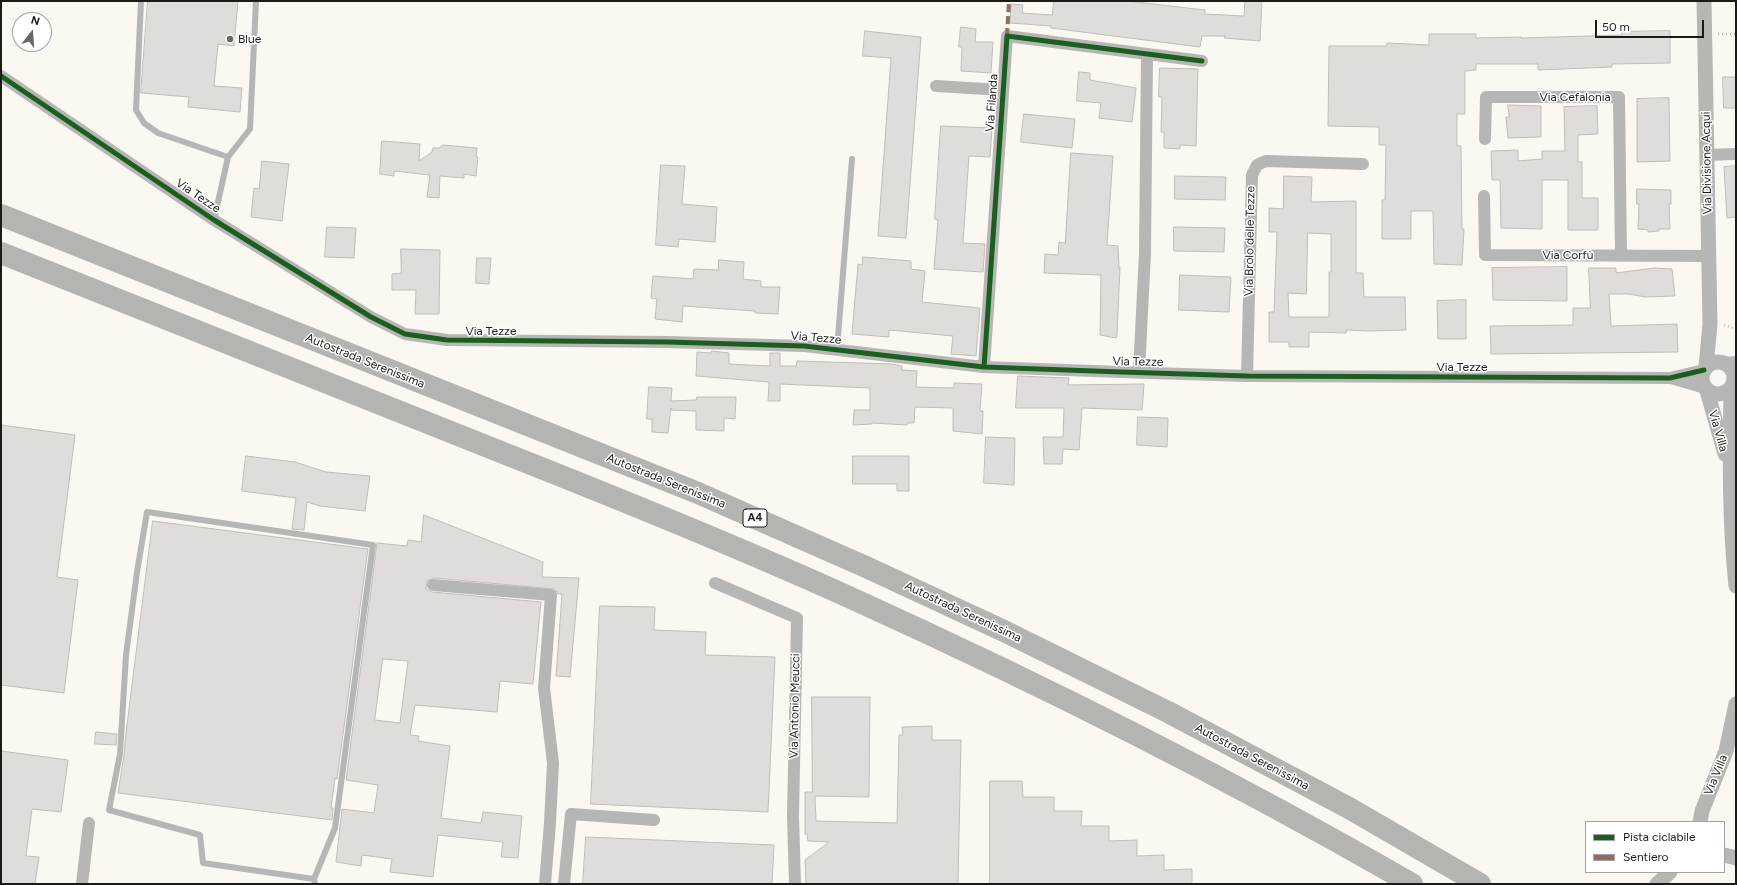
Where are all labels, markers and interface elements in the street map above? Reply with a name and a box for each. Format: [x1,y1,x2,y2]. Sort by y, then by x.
north arrow [12,12,52,52]
scale bar [1597,12,1706,38]
text: N [29,14,41,28]
text: 50 m [1602,20,1630,34]
place label: Blue [238,32,261,46]
marker: Blue [225,34,235,44]
street label: Via Filanda [983,74,1001,132]
street label: Via Cefalonia [1539,90,1611,104]
street label: Via Divisione Acqui [1699,112,1715,214]
street label: Via Tezze [173,176,223,216]
street label: Via Brolo delle Tezze [1242,186,1258,296]
street label: Via Corfù [1543,248,1593,262]
street label: Via Tezze [466,324,516,338]
street label: Via Tezze [790,329,842,347]
street label: Autostrada Serenissima [303,331,427,391]
street label: Via Tezze [1112,354,1164,370]
street label: Via Tezze [1437,360,1487,374]
street label: Via Villa [1705,409,1731,453]
street label: Autostrada Serenissima [604,451,728,511]
road number: A4 [743,509,767,527]
street label: Autostrada Serenissima [902,579,1024,645]
street label: Via Antonio Meucci [787,653,803,759]
street label: Autostrada Serenissima [1193,721,1311,793]
street label: Via Villa [1701,753,1731,797]
legend [1585,821,1725,873]
text: Pista ciclabile [1623,830,1695,844]
text: Sentiero [1623,850,1669,864]

